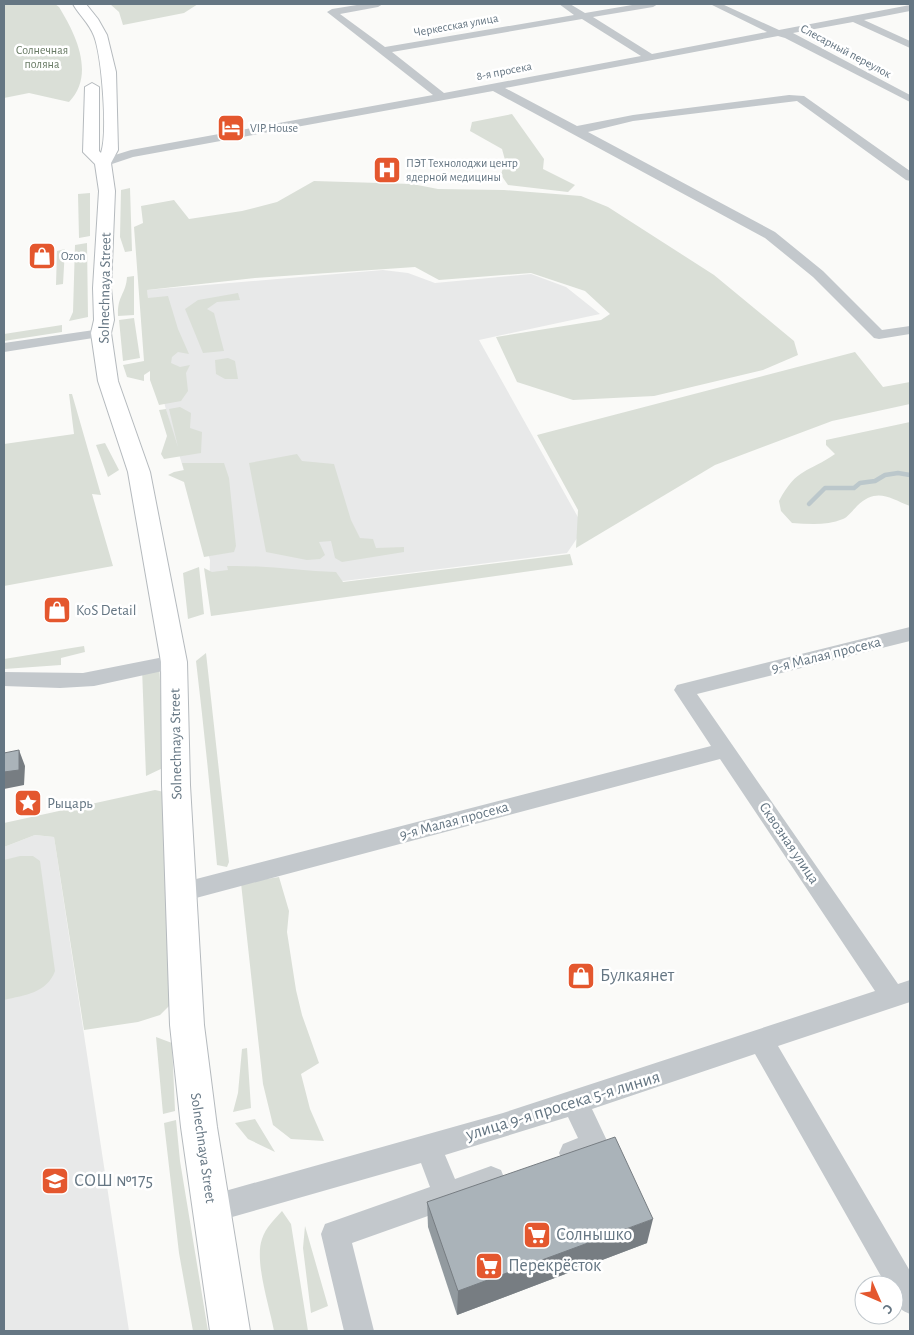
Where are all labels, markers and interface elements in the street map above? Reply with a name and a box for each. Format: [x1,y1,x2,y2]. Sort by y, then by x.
street label: Черкесская улица [413,12,500,39]
street label: Слесарный переулок [798,22,894,81]
park label: Солнечная поляна [16,44,68,70]
street label: 8-я просека [475,60,533,82]
hotel icon: VIP House [216,113,246,143]
place label: VIP House [250,122,298,134]
hospital icon: ПЭТ Технолоджи центр ядерной медицины [372,155,402,185]
place label: ПЭТ Технолоджи центр ядерной медицины [406,157,518,183]
street label: Solnechnaya Street [97,232,113,344]
shop icon: Ozon [27,241,57,271]
place label: Ozon [61,250,85,262]
shop icon: KoS Detail [42,595,72,625]
place label: KoS Detail [76,603,136,618]
street label: 9-я Малая просека [770,634,882,676]
street label: Solnechnaya Street [168,688,184,800]
place icon: Рыцарь [13,788,43,818]
place label: Рыцарь [47,796,93,811]
street label: 9-я Малая просека [398,799,510,843]
street label: Сквозная улица [756,799,822,887]
shop icon: Булкаянет [566,961,596,991]
place label: Булкаянет [600,967,675,985]
street label: улица 9-я просека 5-я линия [463,1068,662,1144]
street label: Solnechnaya Street [188,1092,218,1204]
school or university icon: СОШ №175 [40,1166,70,1196]
place label: СОШ №175 [74,1172,153,1190]
supermarket icon: Солнышко [522,1220,552,1250]
place label: Солнышко [556,1226,632,1244]
supermarket icon: Перекрёсток [474,1251,504,1281]
place label: Перекрёсток [508,1257,602,1275]
north arrow [854,1275,904,1325]
text: С [880,1301,895,1316]

